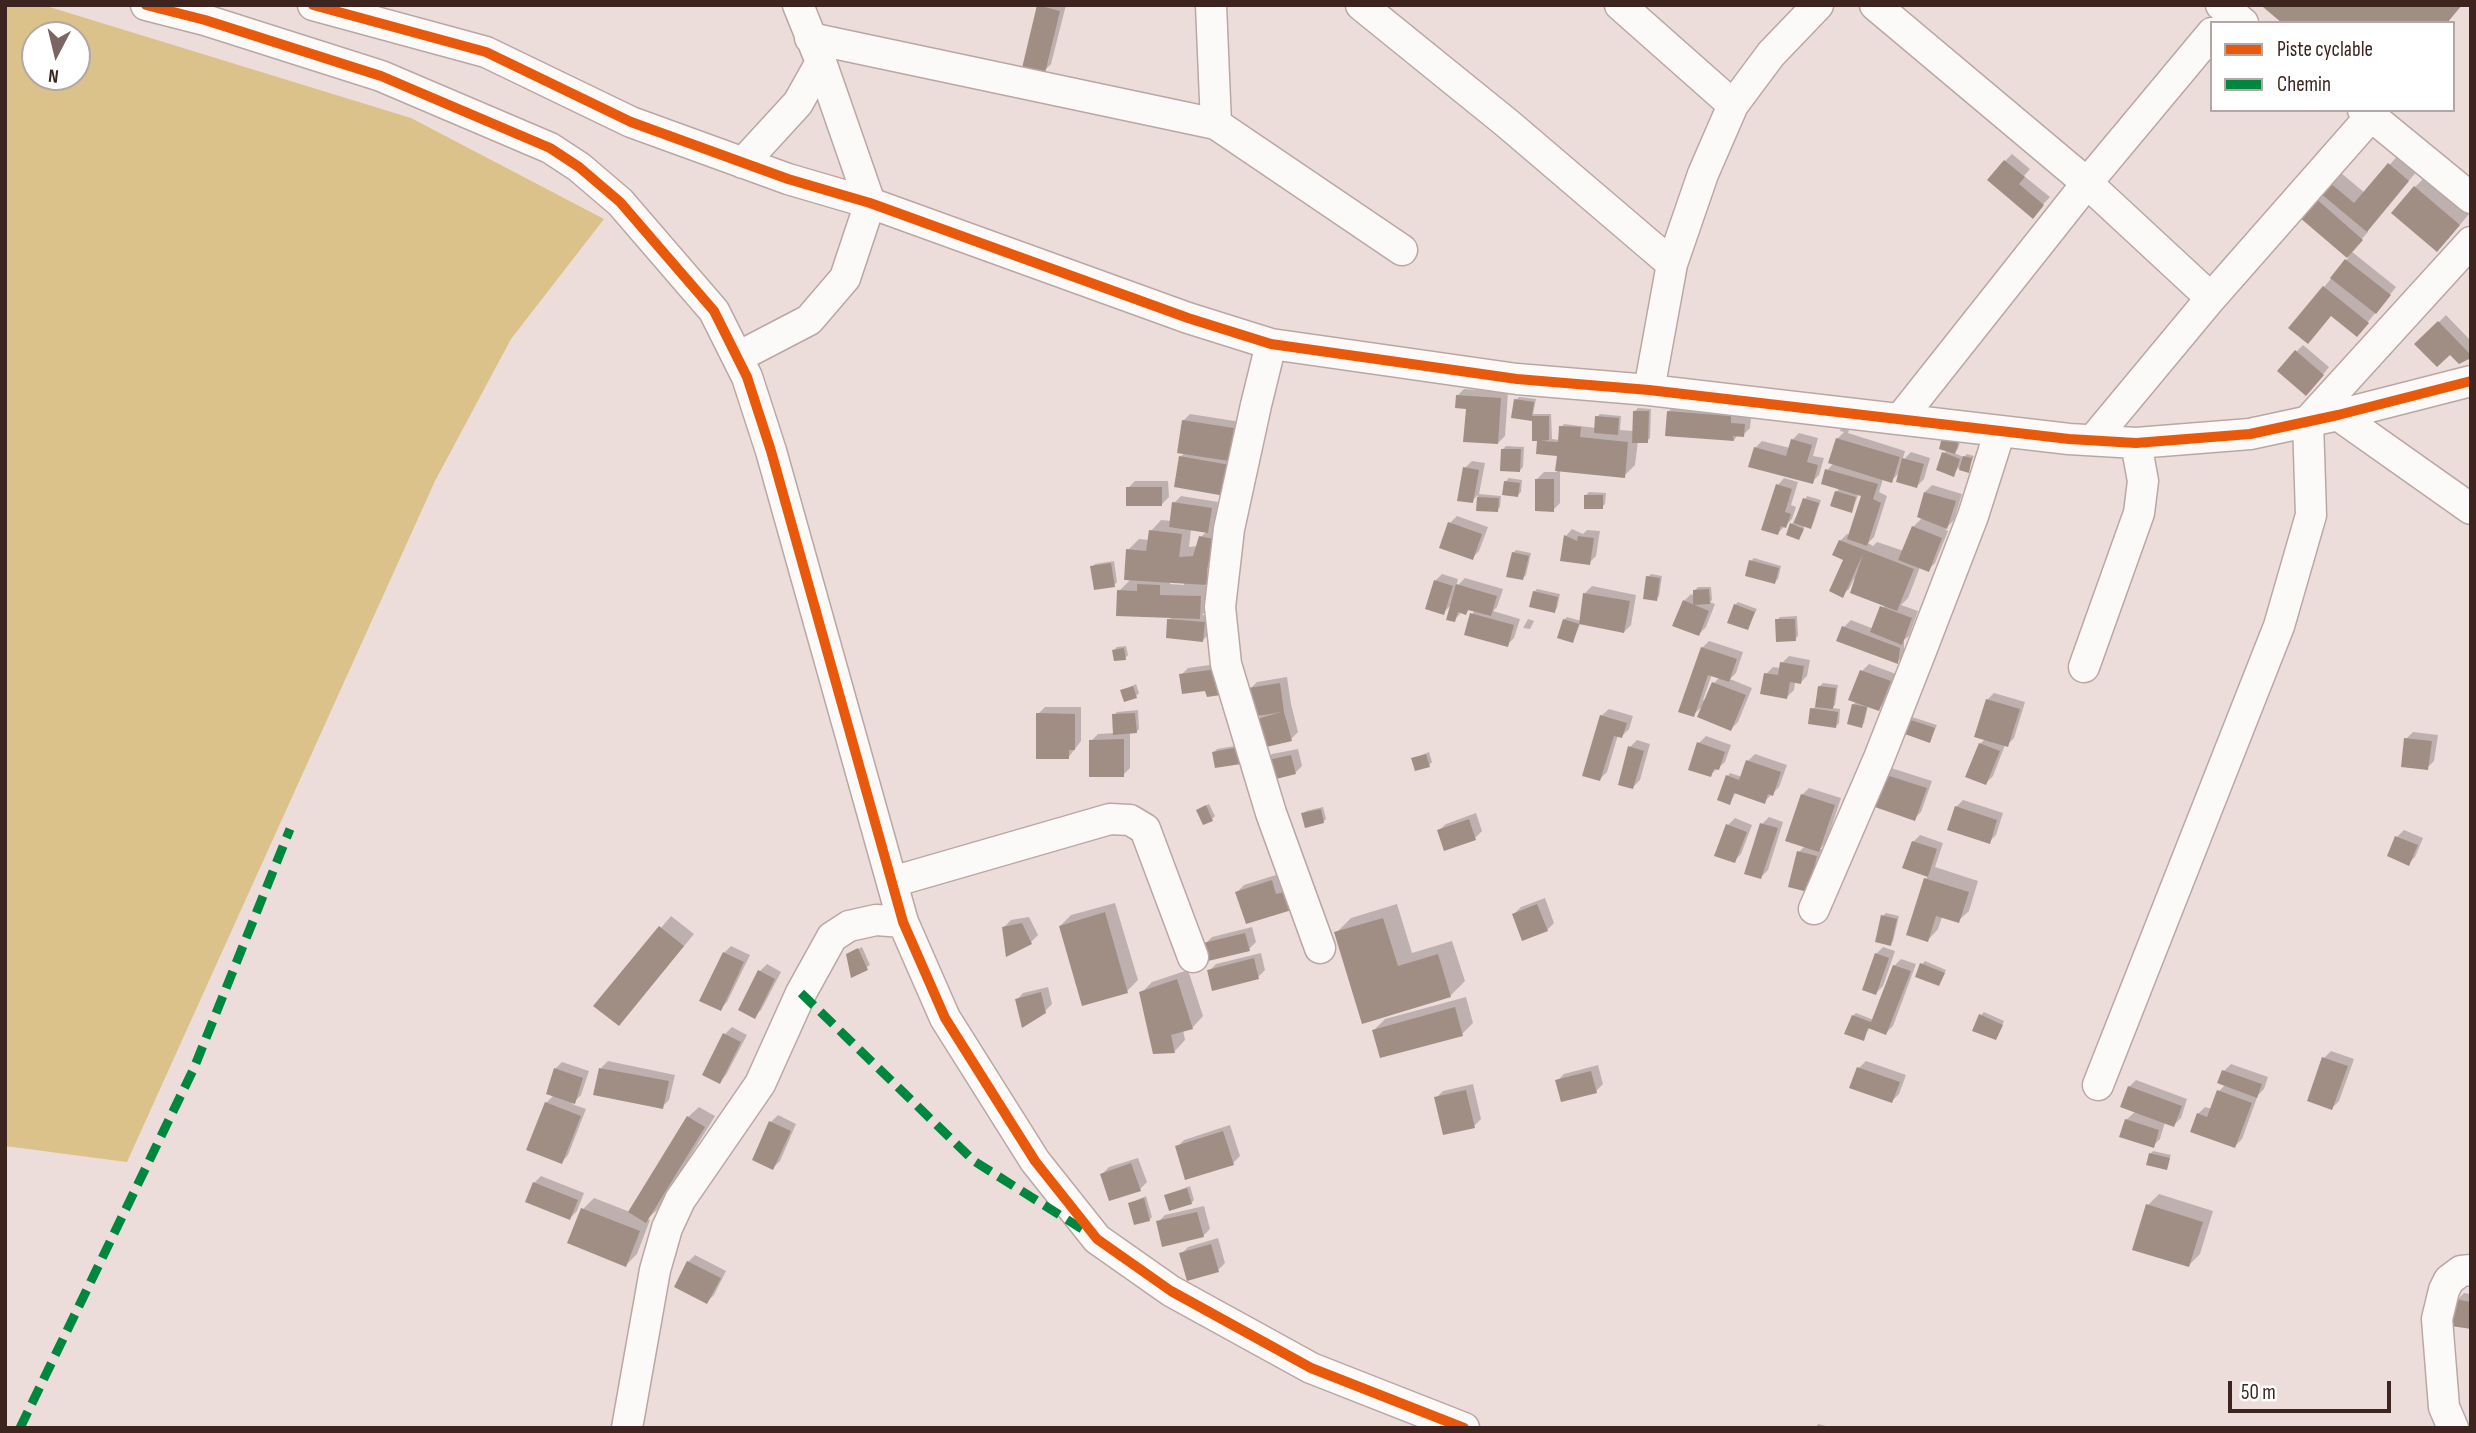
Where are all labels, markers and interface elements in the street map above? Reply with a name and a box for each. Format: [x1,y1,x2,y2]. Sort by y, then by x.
north arrow [21,21,91,91]
legend [2210,21,2455,112]
text: Piste cyclable [2277,37,2373,62]
text: N [47,63,60,87]
text: Chemin [2277,72,2331,97]
scale bar [2231,1366,2394,1410]
text: 50 m [2241,1380,2276,1405]

